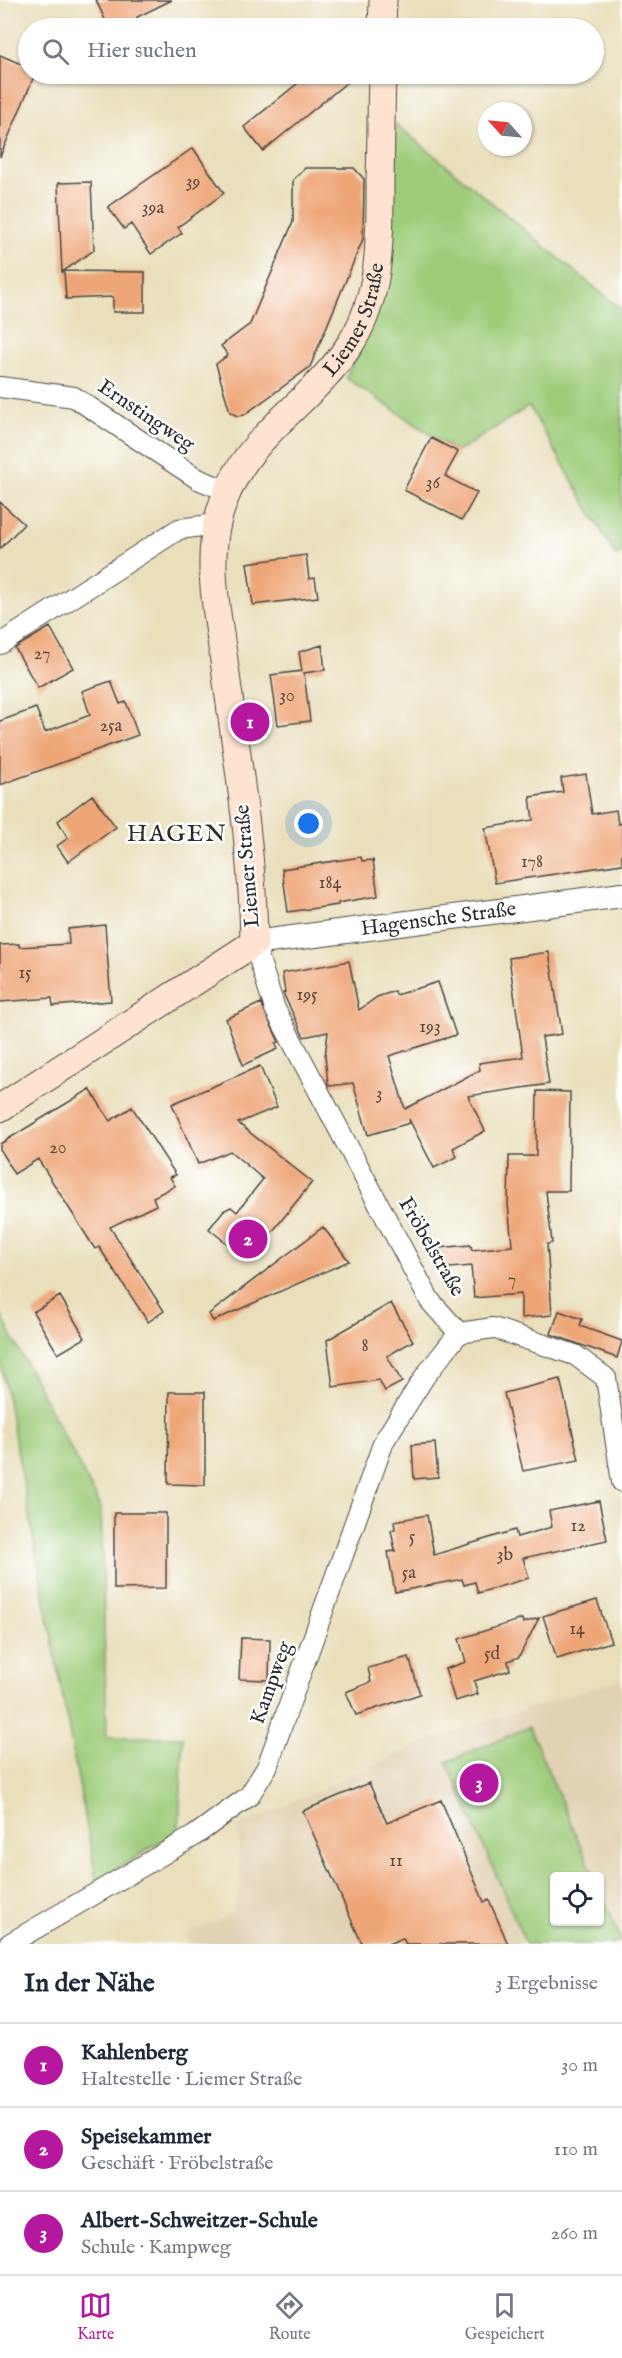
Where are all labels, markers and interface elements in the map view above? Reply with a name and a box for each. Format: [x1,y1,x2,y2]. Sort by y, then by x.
search box [18,18,604,84]
icon: search [39,35,72,68]
text: Hier suchen [87,37,197,65]
north arrow [478,102,532,156]
house number: 39 [186,171,200,194]
house number: 39a [142,197,164,220]
street label: Liemer Straße [317,261,391,383]
street label: Ernstingweg [92,374,200,459]
house number: 36 [426,472,441,495]
house number: 27 [34,643,50,666]
house number: 30 [279,685,295,708]
pin: 1 [230,700,270,744]
house number: 25a [100,715,123,738]
street label: Liemer Straße [229,803,267,929]
your location [294,809,323,838]
district label: HAGEN [127,819,227,850]
house number: 178 [521,851,543,874]
house number: 184 [319,872,341,895]
street label: Hagensche Straße [359,895,518,942]
house number: 15 [18,962,32,985]
house number: 195 [296,984,318,1007]
house number: 193 [419,1016,441,1039]
house number: 3 [376,1083,382,1106]
house number: 20 [49,1137,67,1160]
street label: Fröbelstraße [392,1192,471,1302]
pin: 2 [228,1216,268,1262]
house number: 7 [508,1269,516,1292]
house number: 8 [361,1335,369,1358]
house number: 12 [570,1515,586,1538]
house number: 5 [409,1526,416,1549]
house number: 3b [497,1544,514,1567]
house number: 5a [402,1562,416,1585]
house number: 14 [569,1618,585,1641]
street label: Kampweg [245,1637,300,1728]
house number: 5d [484,1643,500,1666]
pin: 3 [460,1760,498,1806]
house number: 11 [389,1850,403,1873]
map controls [550,1872,604,1926]
button: locate [550,1872,604,1926]
text: In der Nähe [24,1967,155,2000]
text: 3 Ergebnisse [495,1971,598,1996]
text: Kahlenberg [81,2039,188,2067]
text: 1 [40,2053,47,2078]
text: 30 m [561,2053,598,2078]
text: Haltestelle · Liemer Straße [81,2067,302,2092]
text: Speisekammer [81,2123,211,2151]
text: 2 [39,2137,48,2162]
text: 110 m [554,2137,598,2162]
text: Geschäft · Fröbelstraße [81,2151,274,2176]
text: Albert-Schweitzer-Schule [81,2207,318,2235]
text: 3 [40,2221,47,2246]
text: 260 m [551,2221,598,2246]
text: Schule · Kampweg [81,2235,231,2260]
tab: Karte [77,2289,114,2345]
tab: Route [269,2289,311,2345]
tab: Gespeichert [465,2289,545,2345]

